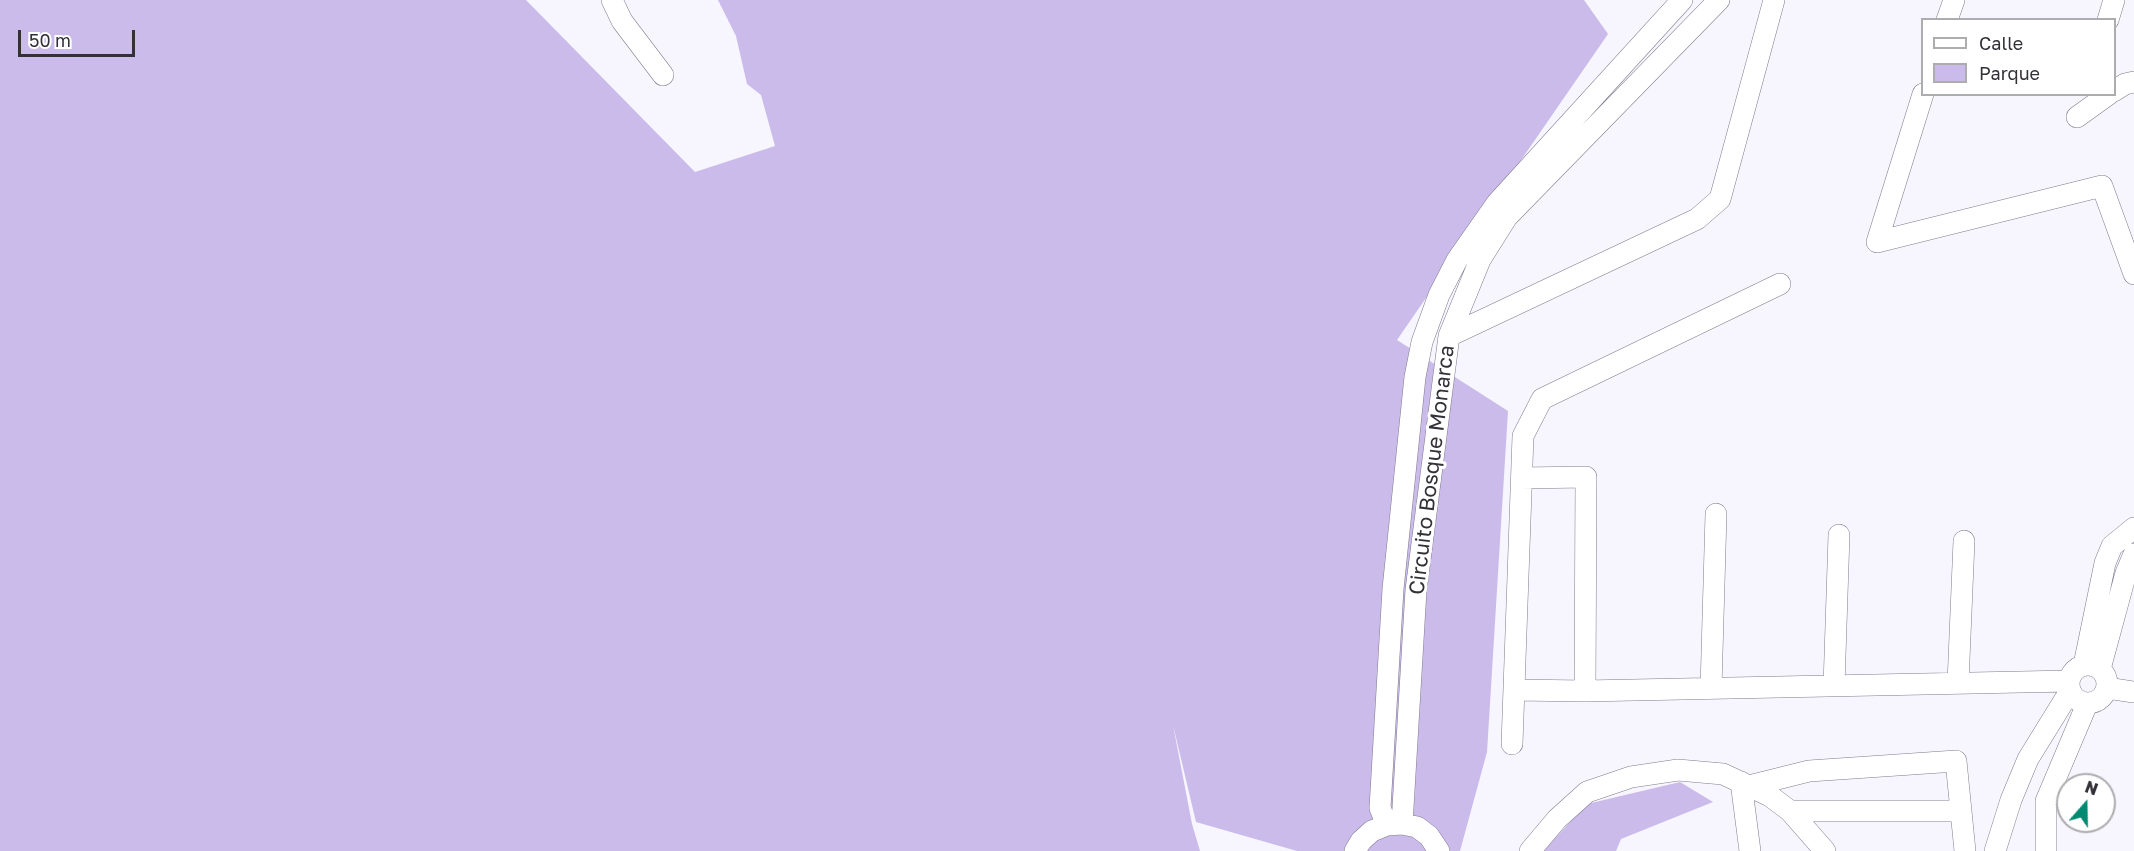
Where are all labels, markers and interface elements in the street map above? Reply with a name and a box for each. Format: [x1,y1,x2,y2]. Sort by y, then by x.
scale bar [21,18,138,56]
legend [1921,18,2116,96]
text: 50 m [29,29,71,51]
text: Calle [1979,32,2023,54]
text: Parque [1979,62,2040,84]
street label: Circuito Bosque Monarca [1404,344,1460,596]
north arrow [2056,773,2116,833]
text: N [2082,776,2101,799]

